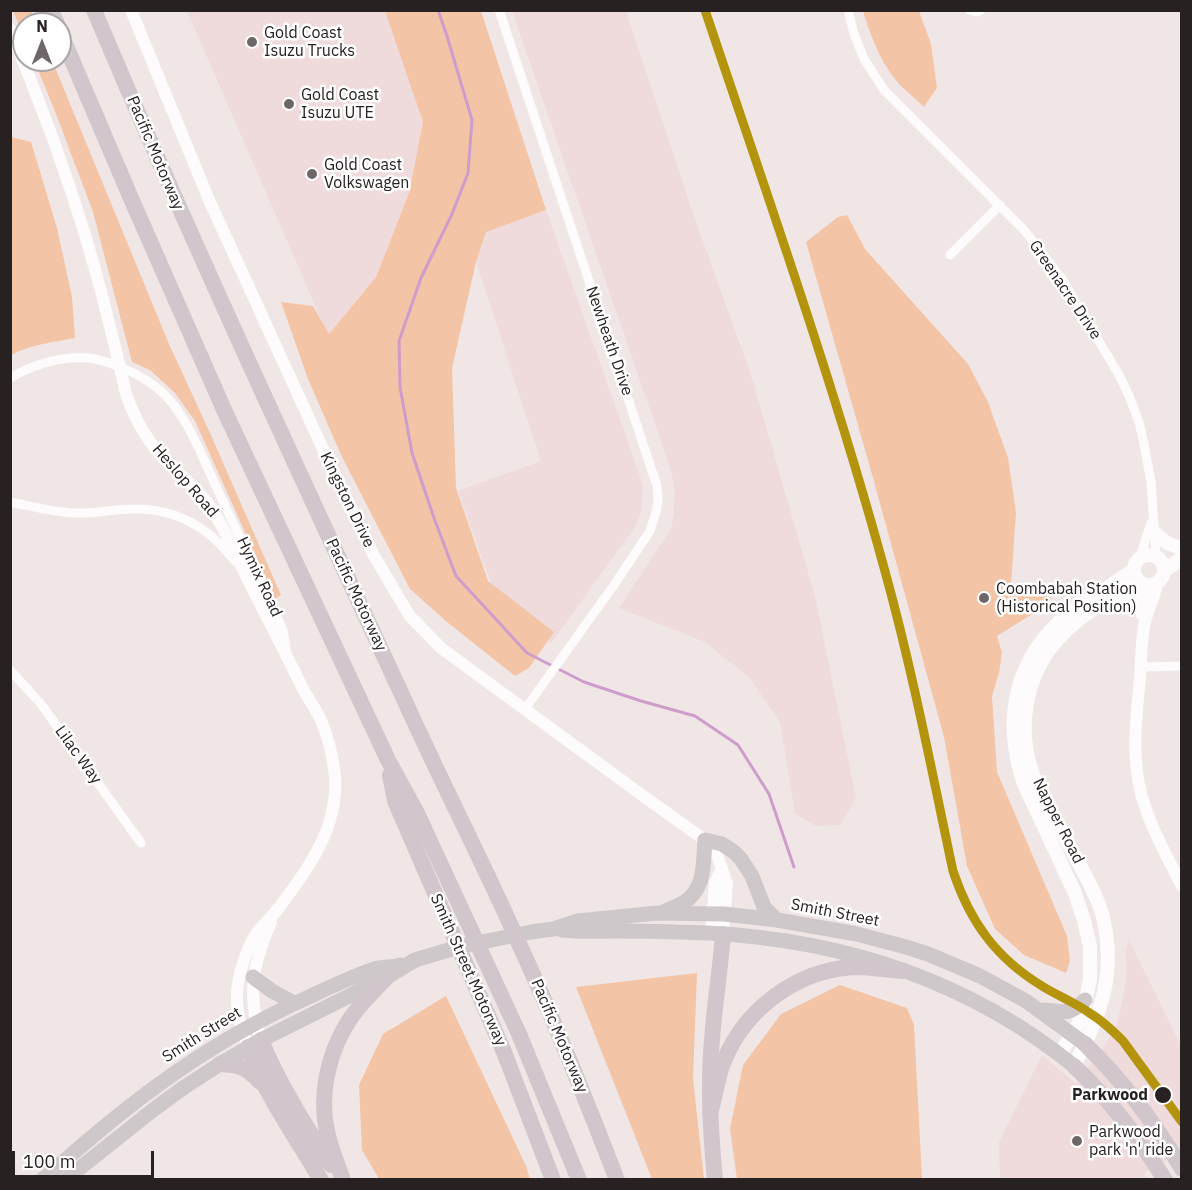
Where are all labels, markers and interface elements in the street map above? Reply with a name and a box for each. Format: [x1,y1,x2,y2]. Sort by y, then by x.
north arrow [12,12,72,72]
text: N [36,16,48,36]
place label: Gold Coast Isuzu Trucks [264,23,355,61]
marker: Gold Coast Isuzu Trucks [245,35,259,49]
place label: Gold Coast Isuzu UTE [301,85,379,123]
street label: Pacific Motorway [122,93,188,213]
marker: Gold Coast Isuzu UTE [282,97,296,111]
place label: Gold Coast Volkswagen [324,155,409,193]
marker: Gold Coast Volkswagen [305,167,319,181]
street label: Greenacre Drive [1025,237,1105,343]
street label: Newheath Drive [581,284,637,398]
street label: Heslop Road [148,440,222,522]
street label: Kingston Drive [316,449,378,551]
street label: Hymix Road [232,534,286,620]
street label: Pacific Motorway [322,536,390,654]
place label: Coombabah Station (Historical Position) [996,579,1137,617]
marker: Coombabah Station (Historical Position) [977,591,991,605]
street label: Lilac Way [50,722,106,788]
street label: Napper Road [1028,775,1088,867]
street label: Smith Street Motorway [426,891,510,1049]
street label: Smith Street [789,895,881,931]
street label: Pacific Motorway [526,976,592,1096]
street label: Smith Street [159,1003,245,1067]
place label: Parkwood [1072,1085,1148,1105]
marker: Parkwood [1153,1085,1173,1105]
place label: Parkwood park 'n' ride [1089,1122,1173,1160]
marker: Parkwood park 'n' ride [1070,1134,1084,1148]
scale bar [15,1139,158,1177]
text: 100 m [23,1150,75,1173]

